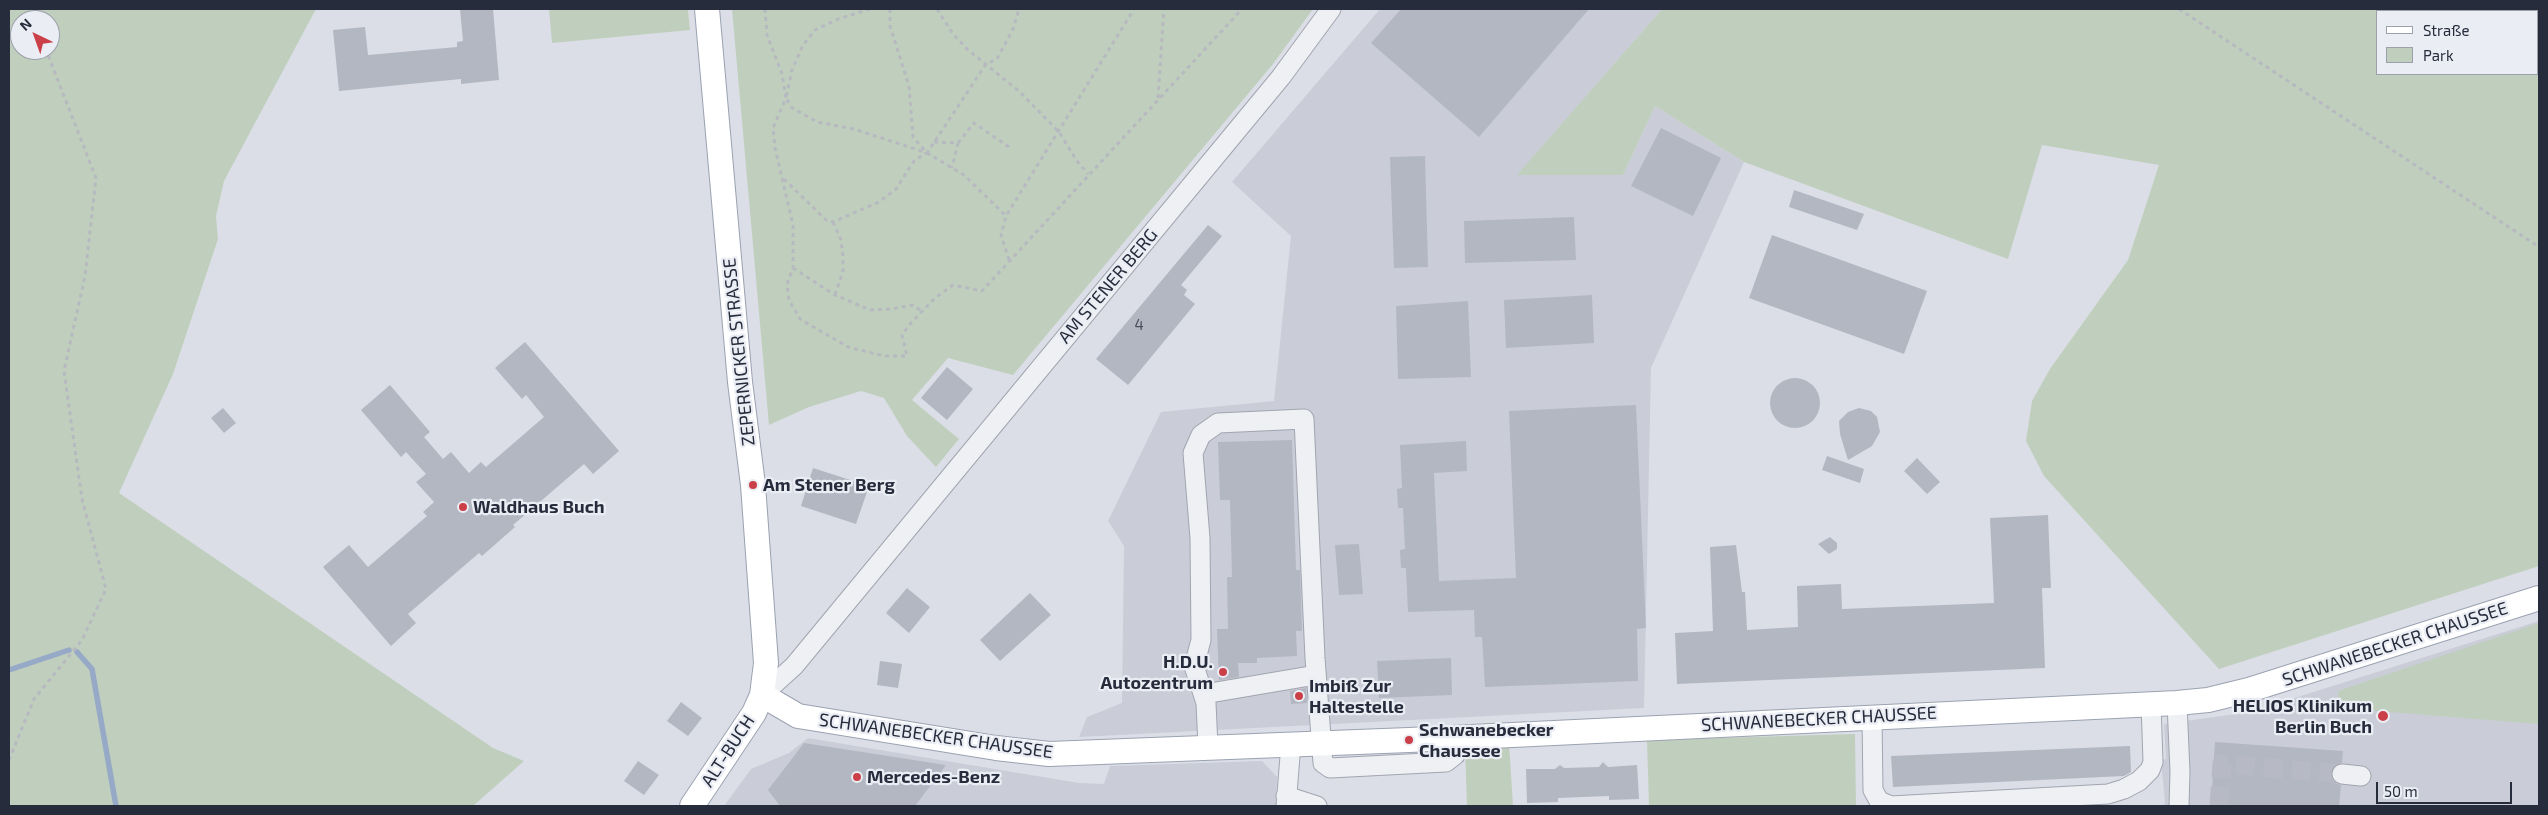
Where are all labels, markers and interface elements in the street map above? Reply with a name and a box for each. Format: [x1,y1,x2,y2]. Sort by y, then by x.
north arrow [10,10,60,60]
legend [2376,10,2538,75]
text: N [16,15,35,34]
text: Straße [2423,21,2469,39]
text: Park [2423,46,2454,64]
street label: AM STENER BERG [1054,224,1162,348]
street label: ZEPERNICKER STRASSE [718,257,760,447]
house number: 4 [1134,316,1144,334]
place label: Am Stener Berg [763,474,895,496]
marker: Am Stener Berg [747,479,759,491]
place label: Waldhaus Buch [473,496,605,518]
marker: Waldhaus Buch [457,501,469,513]
street label: SCHWANEBECKER CHAUSSEE [2279,597,2511,691]
place label: H.D.U. Autozentrum [1101,651,1213,694]
marker: H.D.U. Autozentrum [1217,666,1229,678]
place label: Imbiß Zur Haltestelle [1309,675,1404,718]
marker: Imbiß Zur Haltestelle [1293,690,1305,702]
place label: HELIOS Klinikum Berlin Buch [2233,695,2372,738]
street label: SCHWANEBECKER CHAUSSEE [1701,702,1937,736]
street label: SCHWANEBECKER CHAUSSEE [818,709,1054,763]
marker: HELIOS Klinikum Berlin Buch [2376,709,2390,723]
street label: ALT-BUCH [697,711,759,791]
place label: Schwanebecker Chaussee [1419,719,1554,762]
marker: Schwanebecker Chaussee [1403,734,1415,746]
place label: Mercedes-Benz [867,766,1000,788]
marker: Mercedes-Benz [851,771,863,783]
scale bar [2378,772,2514,804]
text: 50 m [2384,782,2418,800]

